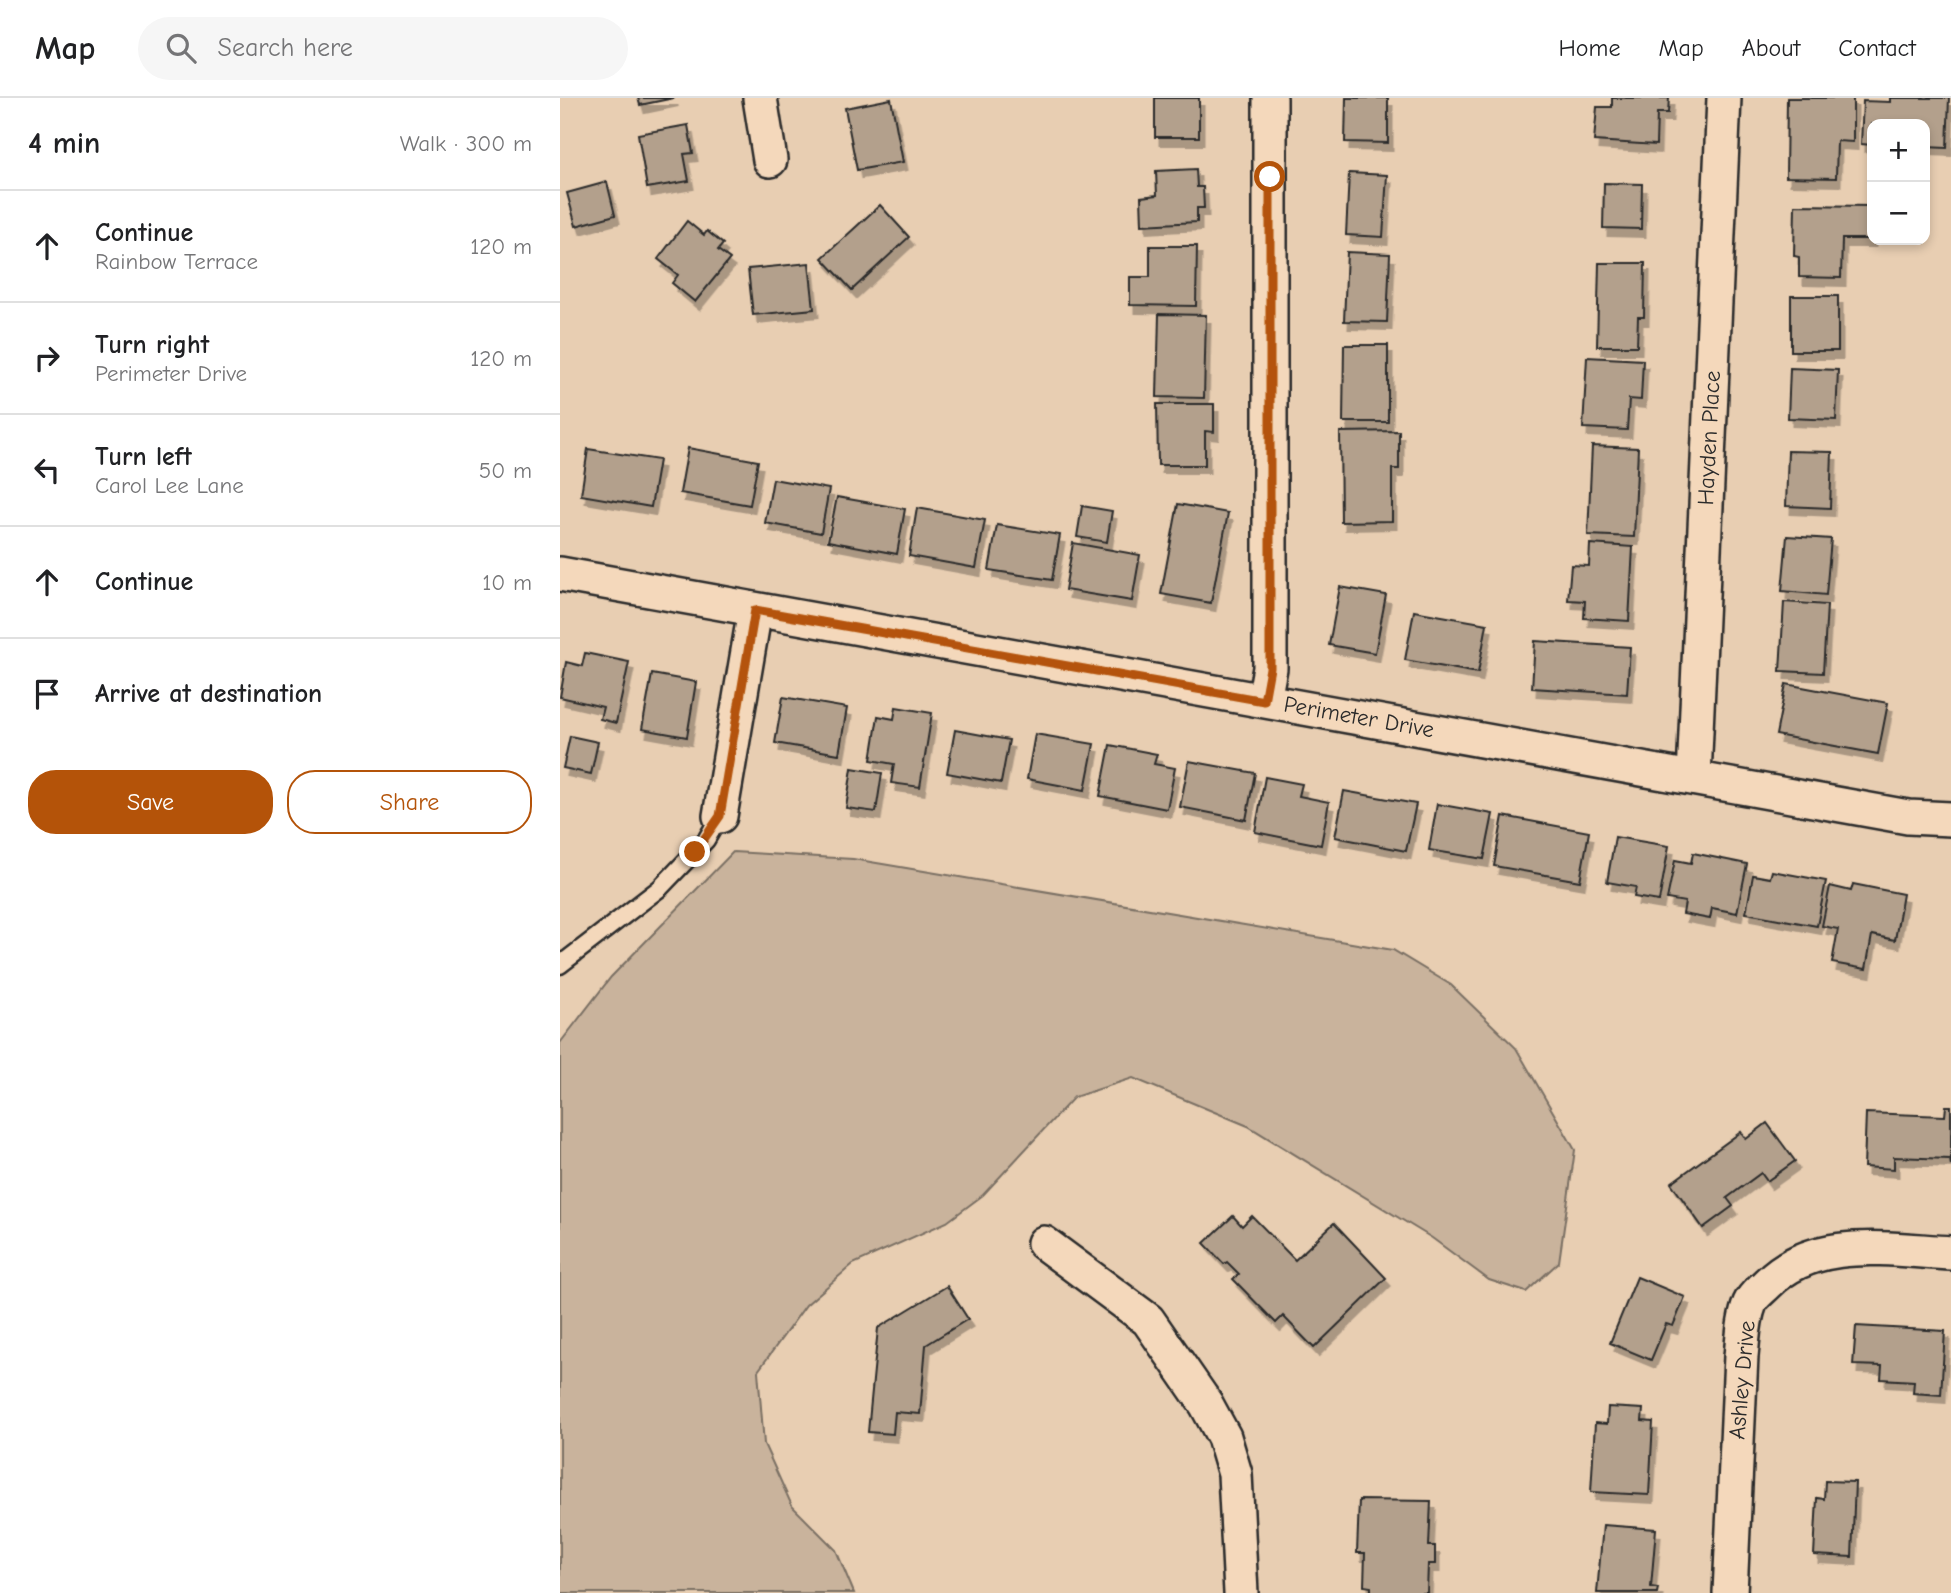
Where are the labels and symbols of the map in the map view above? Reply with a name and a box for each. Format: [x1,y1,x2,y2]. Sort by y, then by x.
route start [1254,161,1285,192]
street label: Hayden Place [1692,370,1726,506]
street label: Perimeter Drive [1282,691,1436,743]
route end [679,836,710,867]
street label: Ashley Drive [1723,1319,1761,1441]

